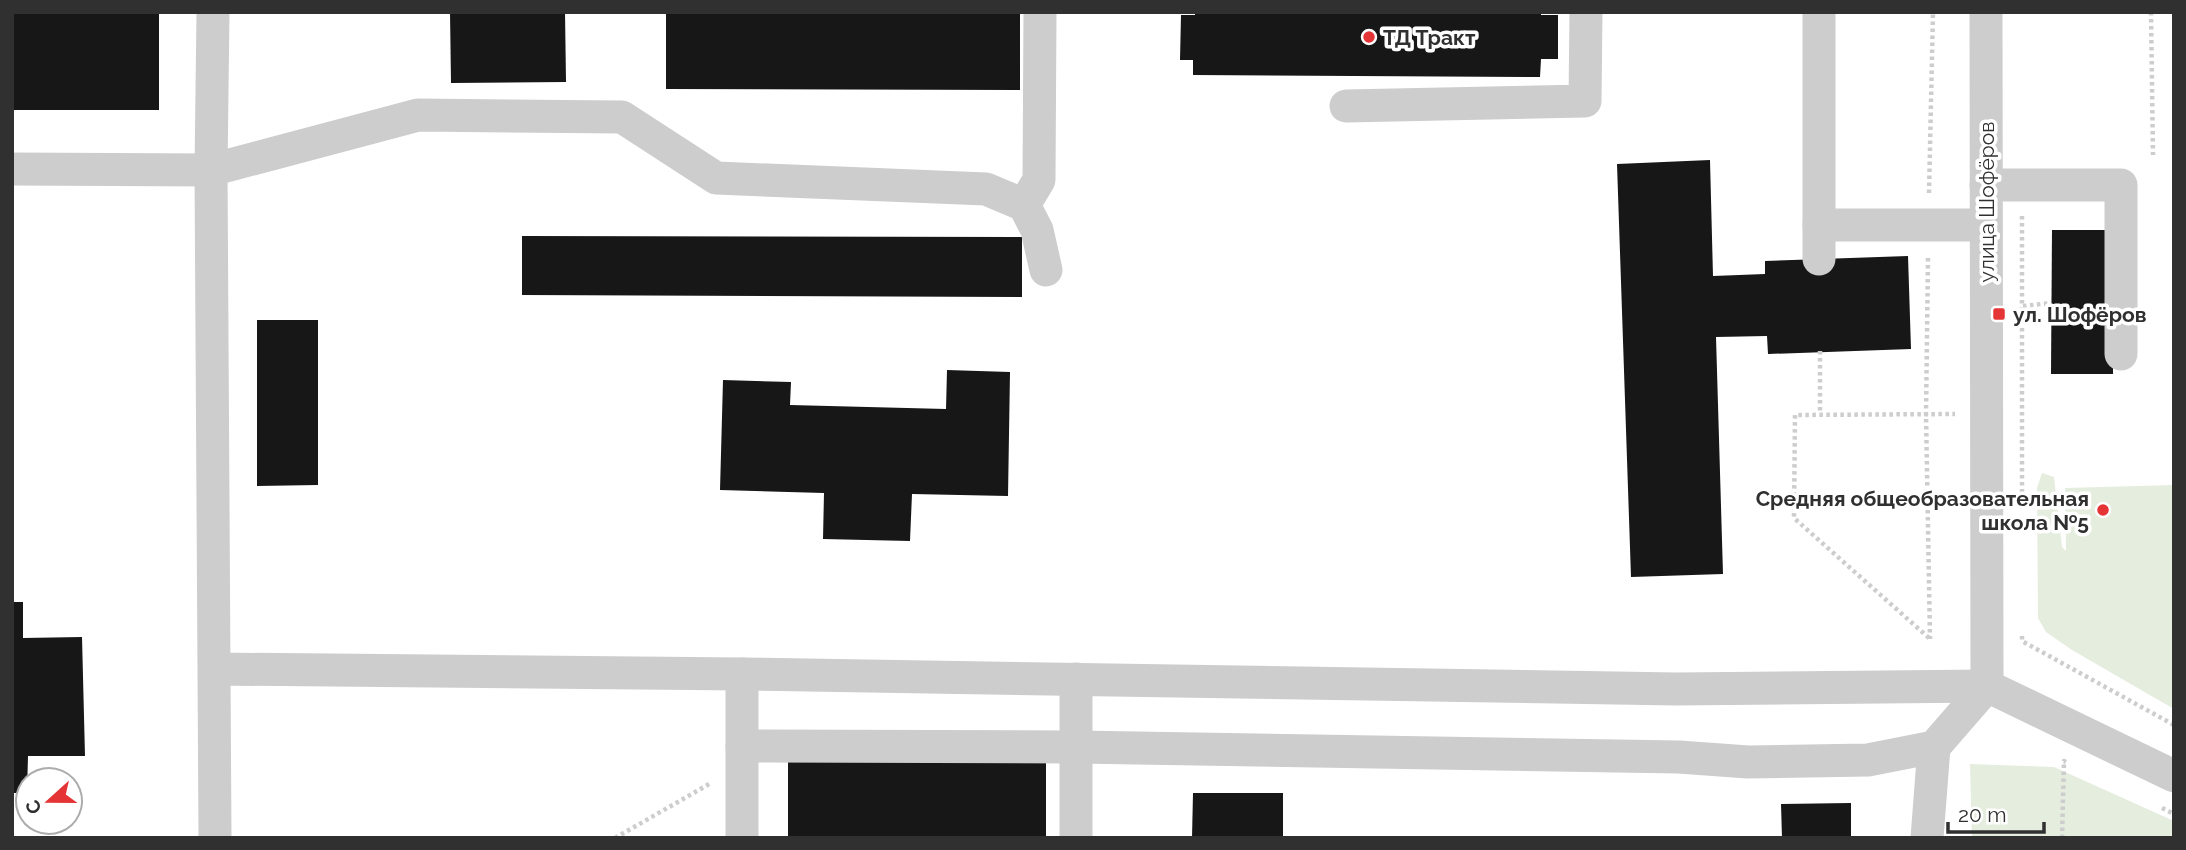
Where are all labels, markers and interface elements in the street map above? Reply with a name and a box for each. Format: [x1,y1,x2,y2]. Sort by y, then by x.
place label: ТД Тракт [1383,25,1476,50]
marker: ТД Тракт [1361,29,1377,45]
street label: улица Шофёров [1974,122,1999,282]
place label: ул. Шофёров [2013,302,2147,327]
marker: ул. Шофёров [1991,306,2007,322]
place label: Средняя общеобразовательная школа №5 [1756,486,2089,535]
marker: Средняя общеобразовательная школа №5 [2095,502,2111,518]
north arrow [14,766,84,836]
scale bar [1948,790,2044,834]
text: С [21,797,46,817]
text: 20 m [1958,802,2006,827]

